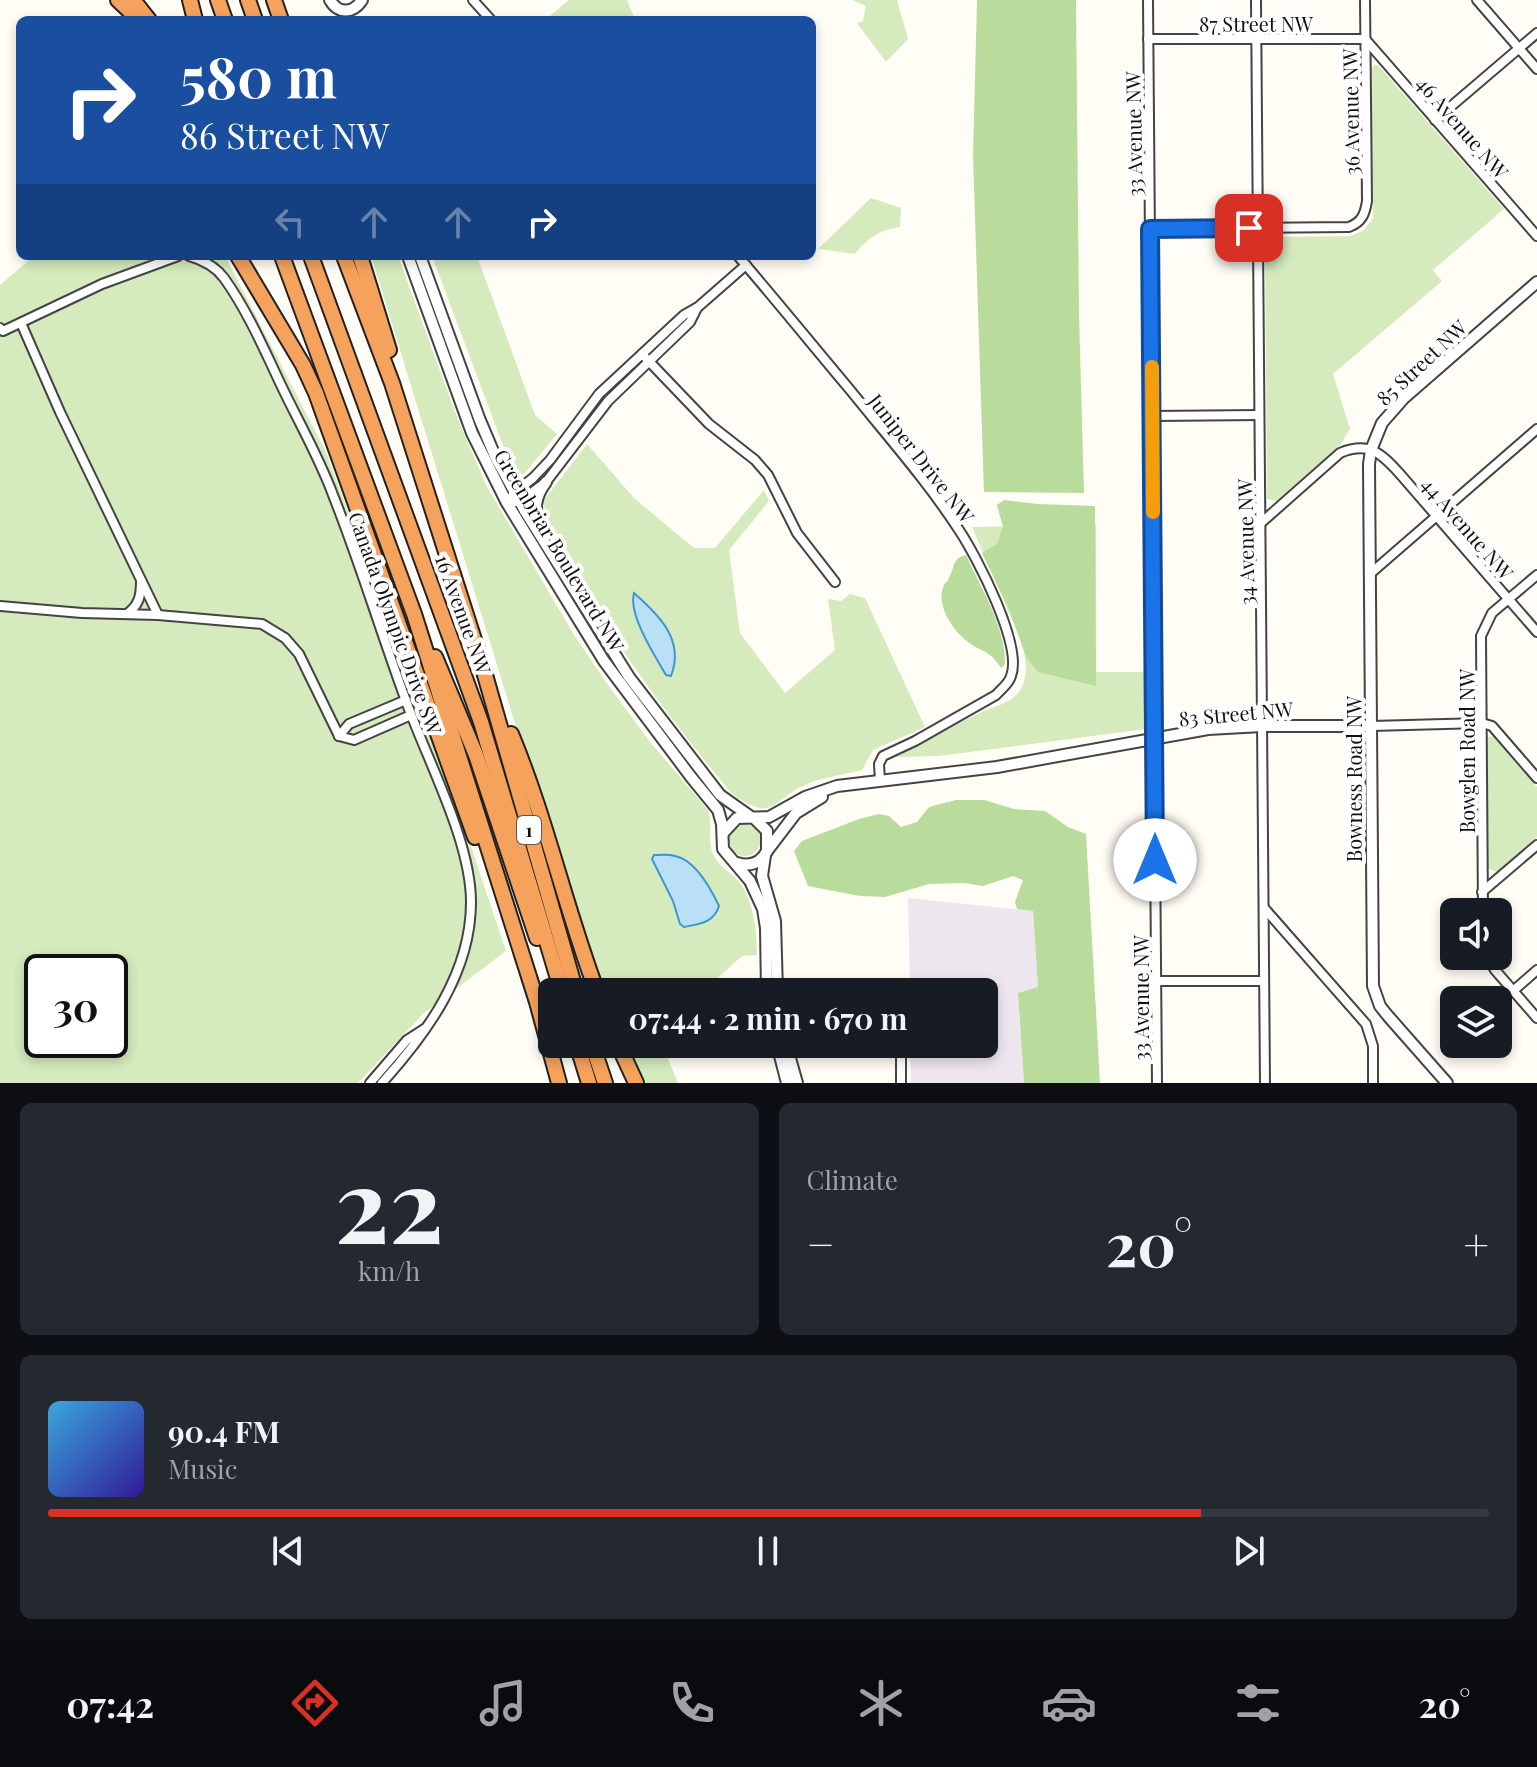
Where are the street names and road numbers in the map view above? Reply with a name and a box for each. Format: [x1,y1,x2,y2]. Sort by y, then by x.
street label: 87 Street NW [1199,10,1314,37]
street label: 36 Avenue NW [1335,47,1365,176]
street label: 33 Avenue NW [1118,70,1148,197]
street label: 46 Avenue NW [1411,70,1516,185]
street label: 85 Street NW [1370,313,1473,411]
street label: Juniper Drive NW [862,387,982,529]
street label: Greenbriar Boulevard NW [489,444,632,657]
street label: 44 Avenue NW [1416,471,1521,586]
street label: 34 Avenue NW [1230,478,1260,605]
street label: Canada Olympic Drive SW [343,508,449,739]
street label: 16 Avenue NW [430,551,498,678]
street label: Bowglen Road NW [1453,668,1480,833]
street label: 83 Street NW [1178,694,1295,731]
street label: Bowness Road NW [1340,695,1367,862]
road number: 1 [517,816,541,844]
street label: 33 Avenue NW [1127,934,1154,1061]

